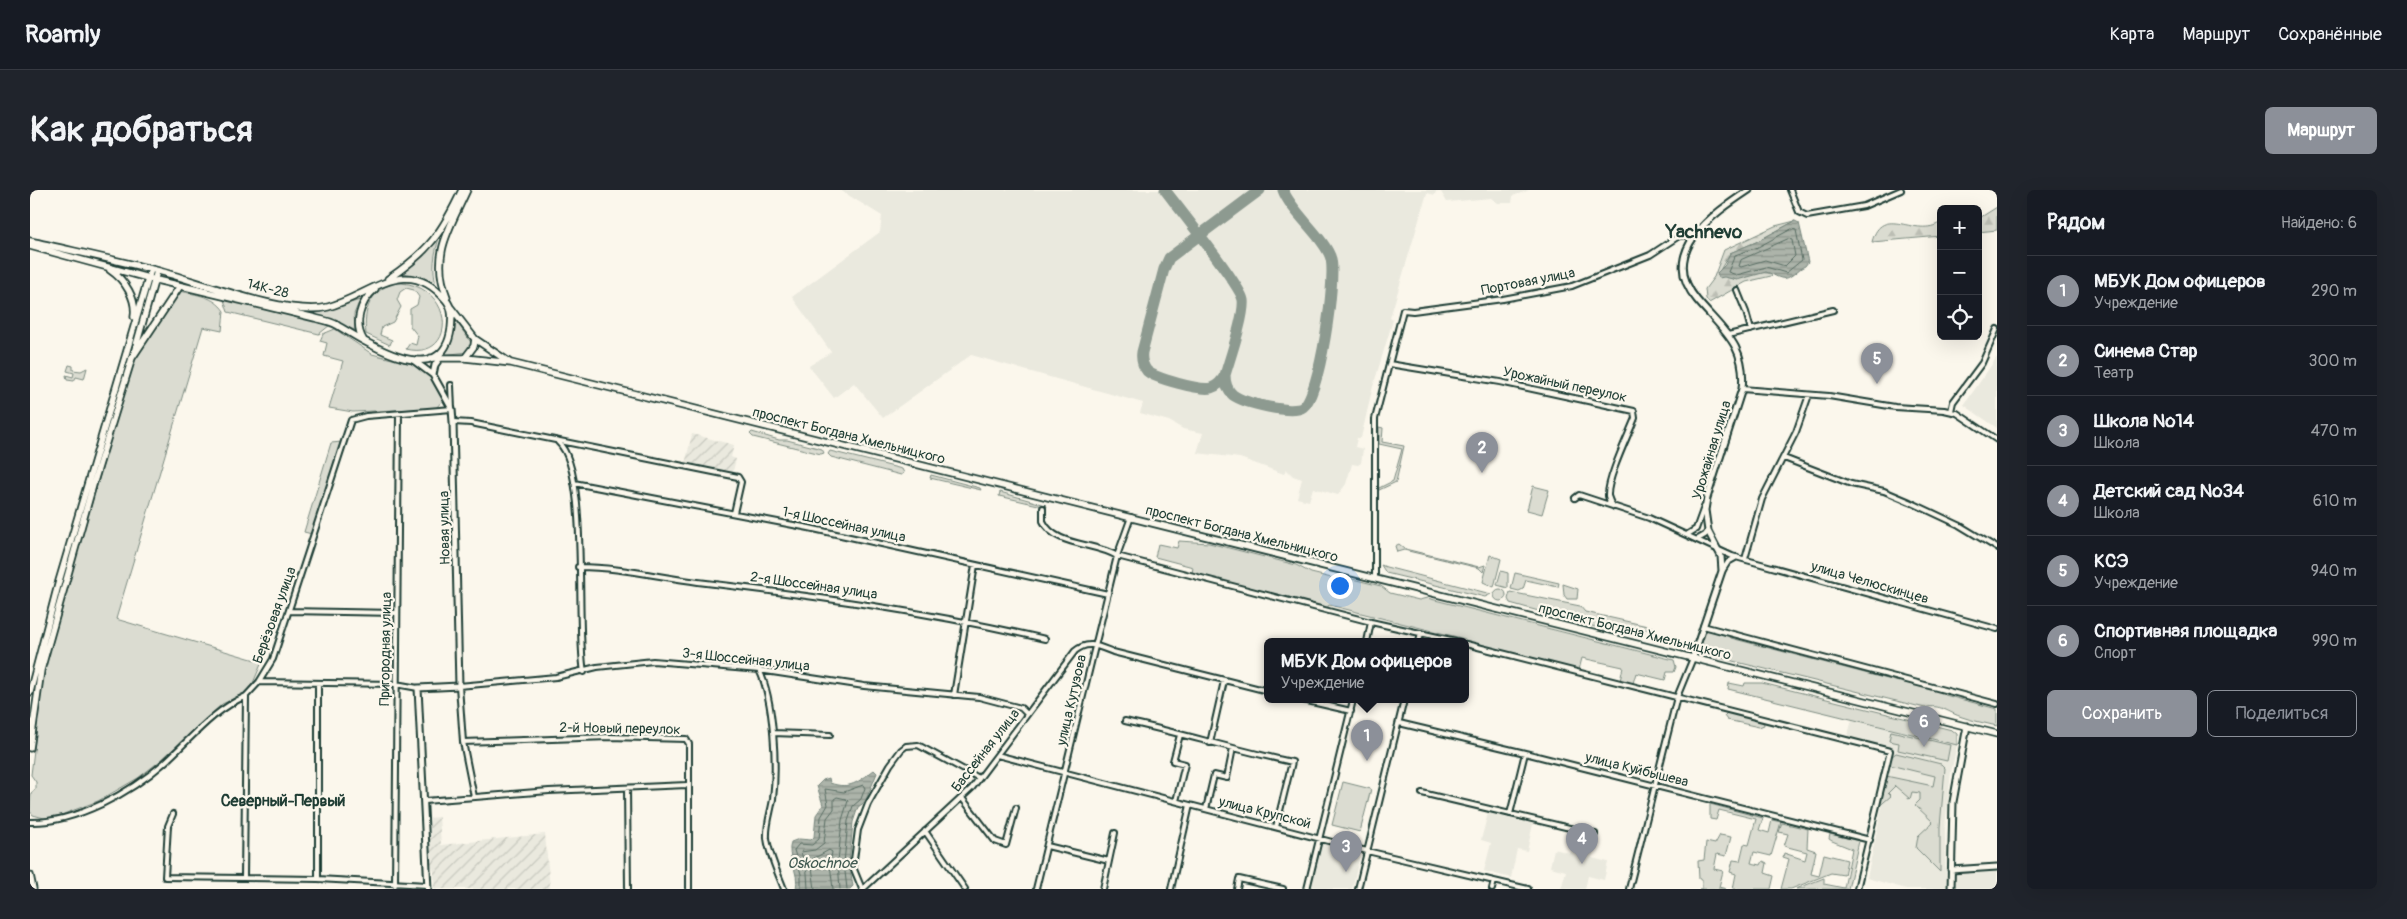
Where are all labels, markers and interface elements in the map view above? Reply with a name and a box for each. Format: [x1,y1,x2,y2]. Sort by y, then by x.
text: Roamly [25,20,100,49]
text: Карта [2110,23,2154,46]
text: Маршрут [2182,23,2250,46]
text: Сохранённые [2278,23,2382,46]
button: Маршрут [2265,107,2377,154]
text: Как добраться [30,108,253,152]
map controls [1937,205,1982,340]
button: + [1937,205,1982,250]
text: Рядом [2047,209,2105,236]
text: Найдено: 6 [2281,213,2357,233]
district label: Yachnevo [1665,220,1743,244]
button: − [1937,250,1982,295]
street label: Портовая улица [1480,264,1576,299]
text: МБУК Дом офицеров [2094,269,2266,293]
street label: 14К-28 [245,275,291,302]
text: 1 [2060,281,2066,301]
text: 290 m [2311,281,2357,301]
text: Учреждение [2094,293,2178,313]
button: locate [1937,295,1982,340]
text: Синема Стар [2094,339,2198,363]
pin: 5 [1861,343,1893,384]
text: 2 [2059,351,2067,371]
text: 300 m [2309,351,2357,371]
street label: Урожайный переулок [1501,363,1628,406]
text: Театр [2094,363,2134,383]
street label: Урожайная улица [1688,399,1735,502]
street label: проспект Богдана Хмельницкого [751,403,947,468]
text: Школа №14 [2094,409,2194,433]
text: 3 [2059,421,2067,441]
text: 470 m [2311,421,2357,441]
pin: 2 [1466,432,1498,473]
text: Школа [2094,433,2140,453]
text: Детский сад №34 [2094,479,2244,503]
street label: Новая улица [435,491,454,565]
text: 4 [2058,491,2068,511]
text: 610 m [2313,491,2357,511]
street label: проспект Богдана Хмельницкого [1144,501,1340,566]
street label: 1-я Шоссейная улица [781,503,907,546]
text: Школа [2094,503,2140,523]
text: КСЭ [2094,549,2128,573]
street label: улица Челюскинцев [1808,557,1931,607]
text: 5 [2059,561,2067,581]
text: 940 m [2311,561,2357,581]
street label: Берёзовая улица [249,565,300,666]
street label: 2-я Шоссейная улица [749,568,879,603]
your location [1327,573,1353,599]
text: Учреждение [2094,573,2178,593]
street label: Пригородная улица [376,592,395,706]
street label: проспект Богдана Хмельницкого [1537,599,1733,664]
text: Спортивная площадка [2094,619,2277,643]
text: 6 [2058,631,2068,651]
text: 990 m [2312,631,2357,651]
popup [1264,638,1469,703]
text: Спорт [2094,643,2136,663]
street label: 3-я Шоссейная улица [681,644,811,675]
text: МБУК Дом офицеров [1281,649,1452,673]
street label: улица Кутузова [1053,653,1090,748]
text: Учреждение [1281,673,1365,693]
button: Сохранить [2047,690,2197,737]
button: Поделиться [2207,690,2357,737]
street label: Бассейная улица [948,705,1023,795]
pin: 6 [1908,706,1940,747]
street label: 2-й Новый переулок [559,719,681,738]
pin: 1 [1351,720,1383,761]
street label: улица Куйбышева [1582,748,1690,791]
district label: Северный-Первый [221,791,346,811]
street label: улица Крупской [1216,793,1313,832]
pin: 4 [1566,823,1598,864]
pin: 3 [1330,831,1362,872]
water label: Oskochnoe [787,854,858,873]

